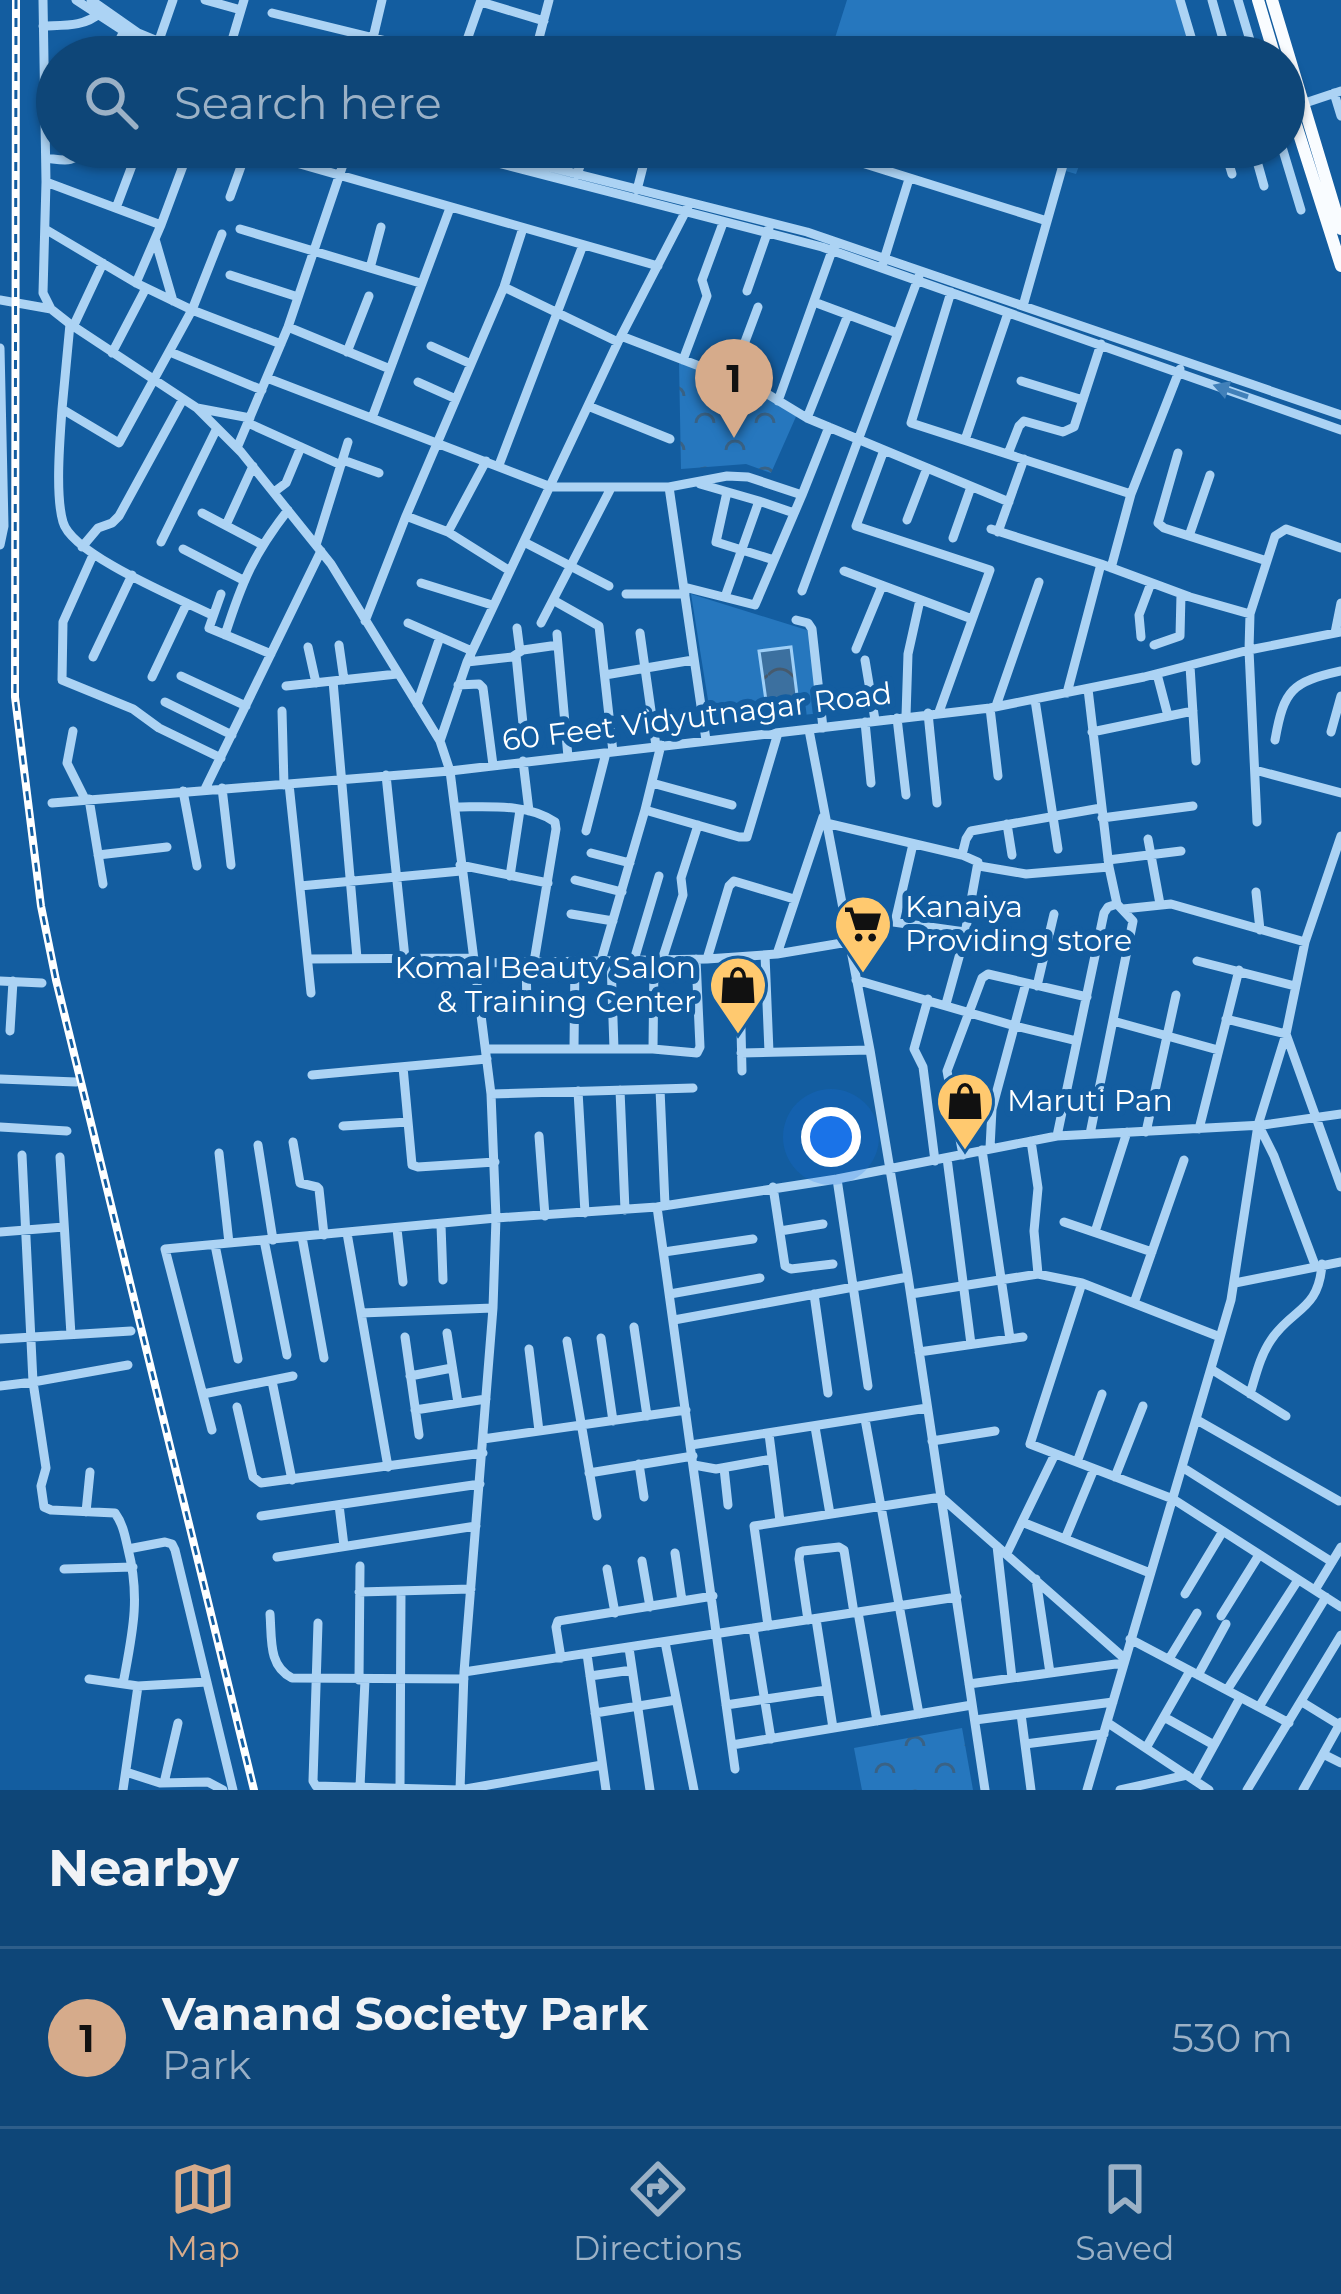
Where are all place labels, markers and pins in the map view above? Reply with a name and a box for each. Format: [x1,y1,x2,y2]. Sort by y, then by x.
pin: 1 [695,339,773,438]
place label: Kanaiya Providing store [905,888,1132,959]
supermarket icon: Kanaiya Providing store [832,893,894,975]
place label: Komal Beauty Salon & Training Center [394,949,696,1020]
shop icon: Komal Beauty Salon & Training Center [707,954,769,1036]
shop icon: Maruti Pan [934,1070,996,1152]
place label: Maruti Pan [1007,1082,1173,1119]

